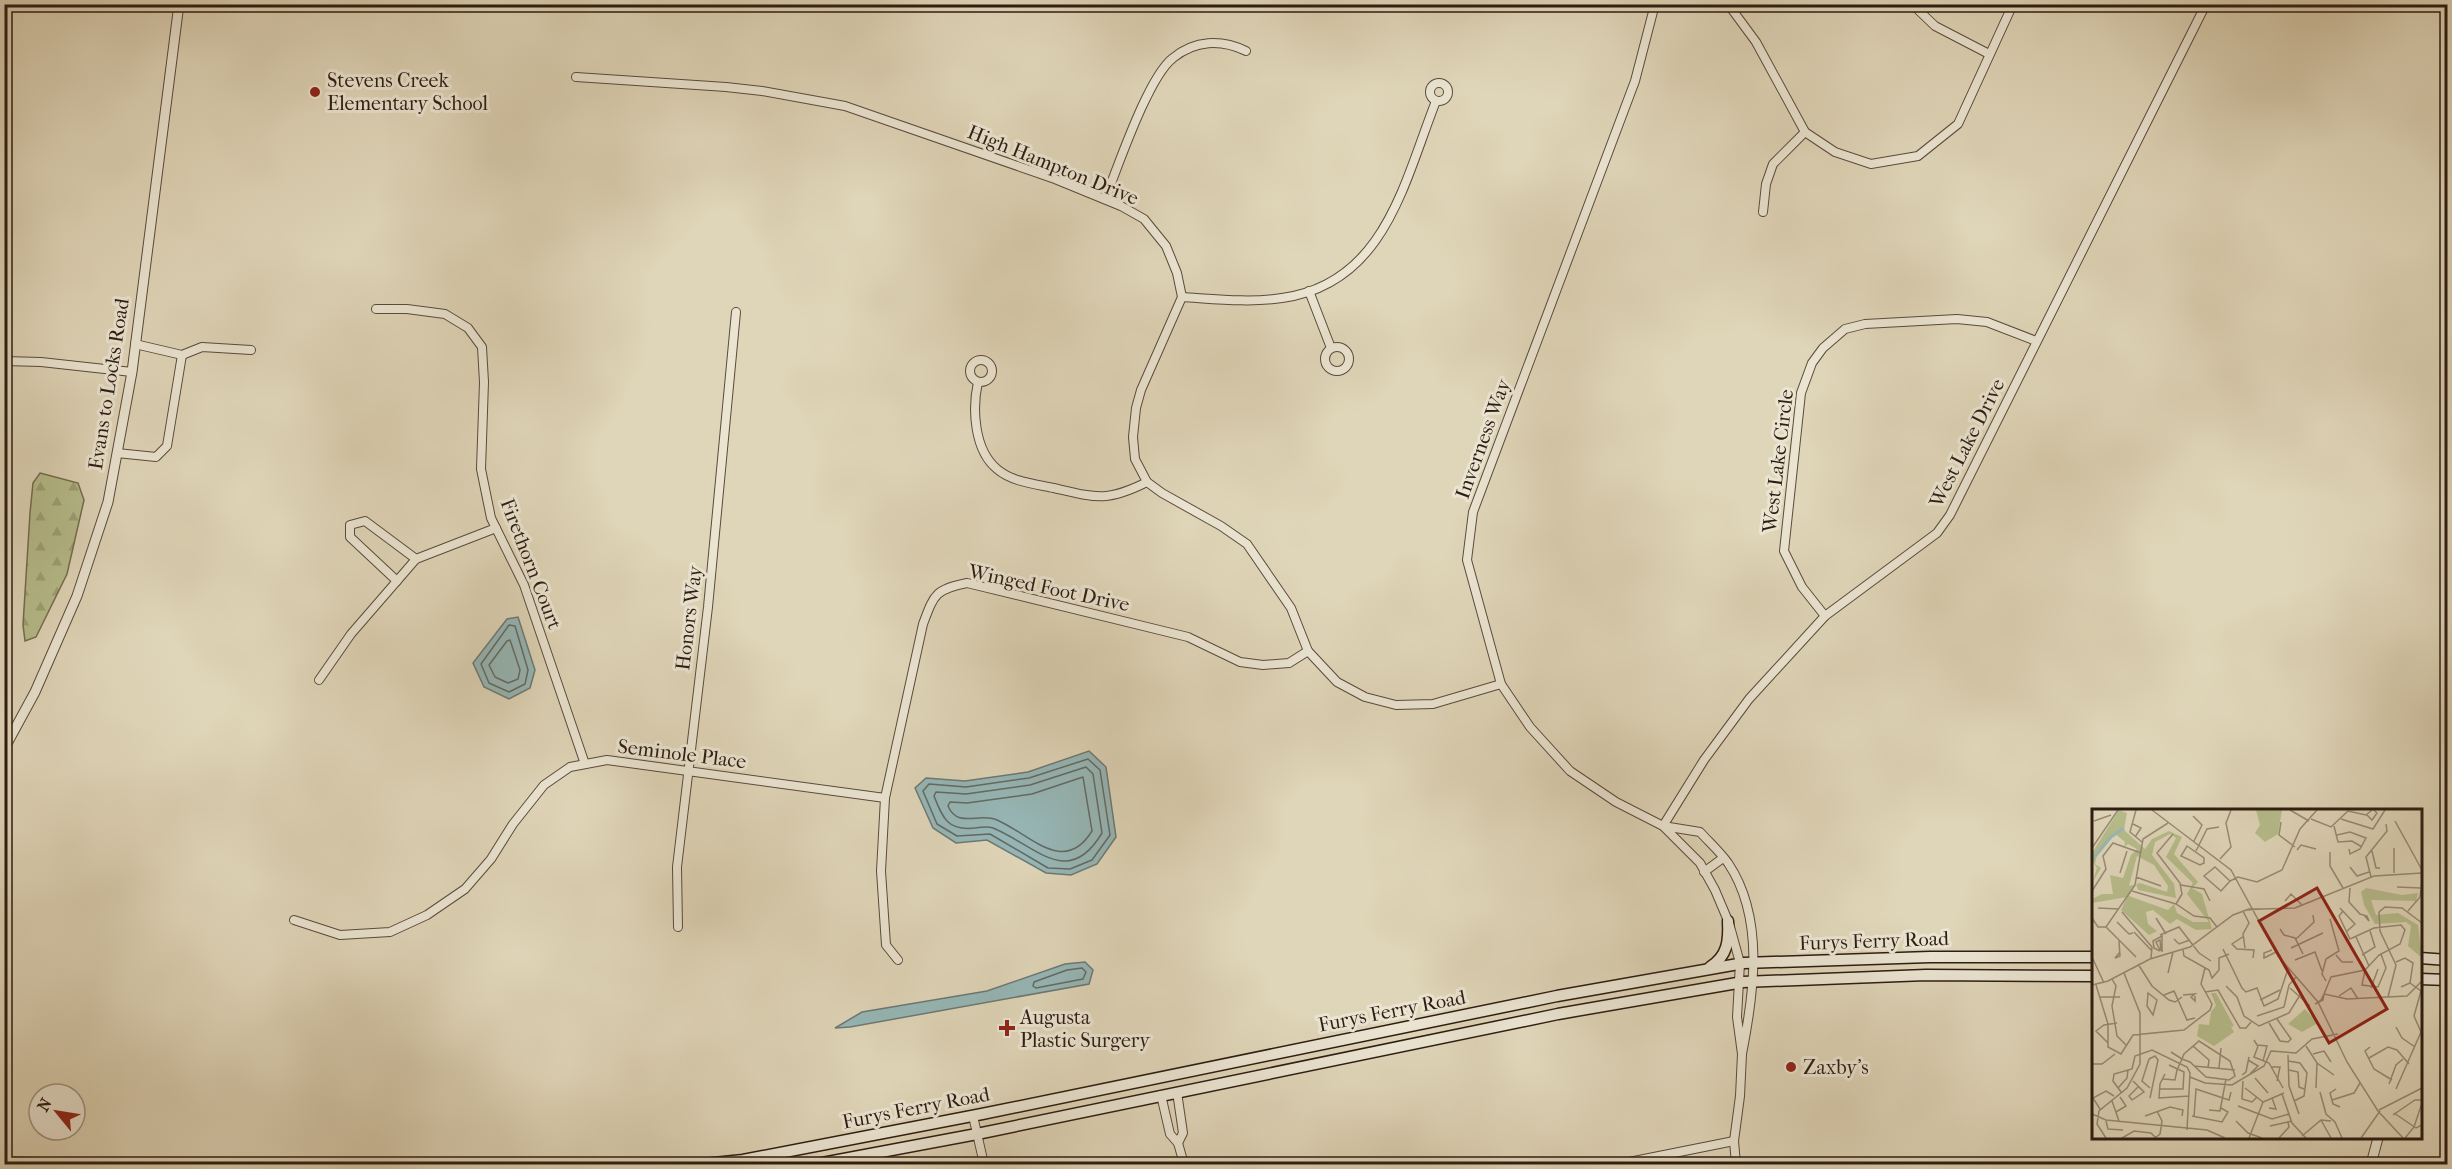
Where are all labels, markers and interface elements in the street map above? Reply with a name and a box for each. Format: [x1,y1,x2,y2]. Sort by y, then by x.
place label: Stevens Creek Elementary School [327,69,489,115]
marker: Stevens Creek Elementary School [308,85,322,99]
street label: High Hampton Drive [964,120,1142,210]
street label: Evans to Locks Road [84,296,134,471]
street label: Inverness Way [1451,375,1516,502]
street label: West Lake Drive [1924,375,2009,512]
street label: West Lake Circle [1758,388,1798,535]
street label: Firethorn Court [496,495,566,633]
street label: Winged Foot Drive [965,560,1132,616]
street label: Honors Way [671,563,707,672]
street label: Seminole Place [616,735,748,773]
inset map [2092,809,2422,1139]
street label: Furys Ferry Road [1799,927,1950,955]
street label: Furys Ferry Road [1316,985,1469,1037]
place label: Augusta Plastic Surgery [1019,1006,1151,1052]
marker: Augusta Plastic Surgery [998,1019,1016,1037]
place label: Zaxby's [1803,1056,1869,1079]
marker: Zaxby's [1784,1060,1798,1074]
north arrow [27,1082,87,1142]
street label: Furys Ferry Road [840,1082,993,1134]
text: N [33,1094,56,1115]

